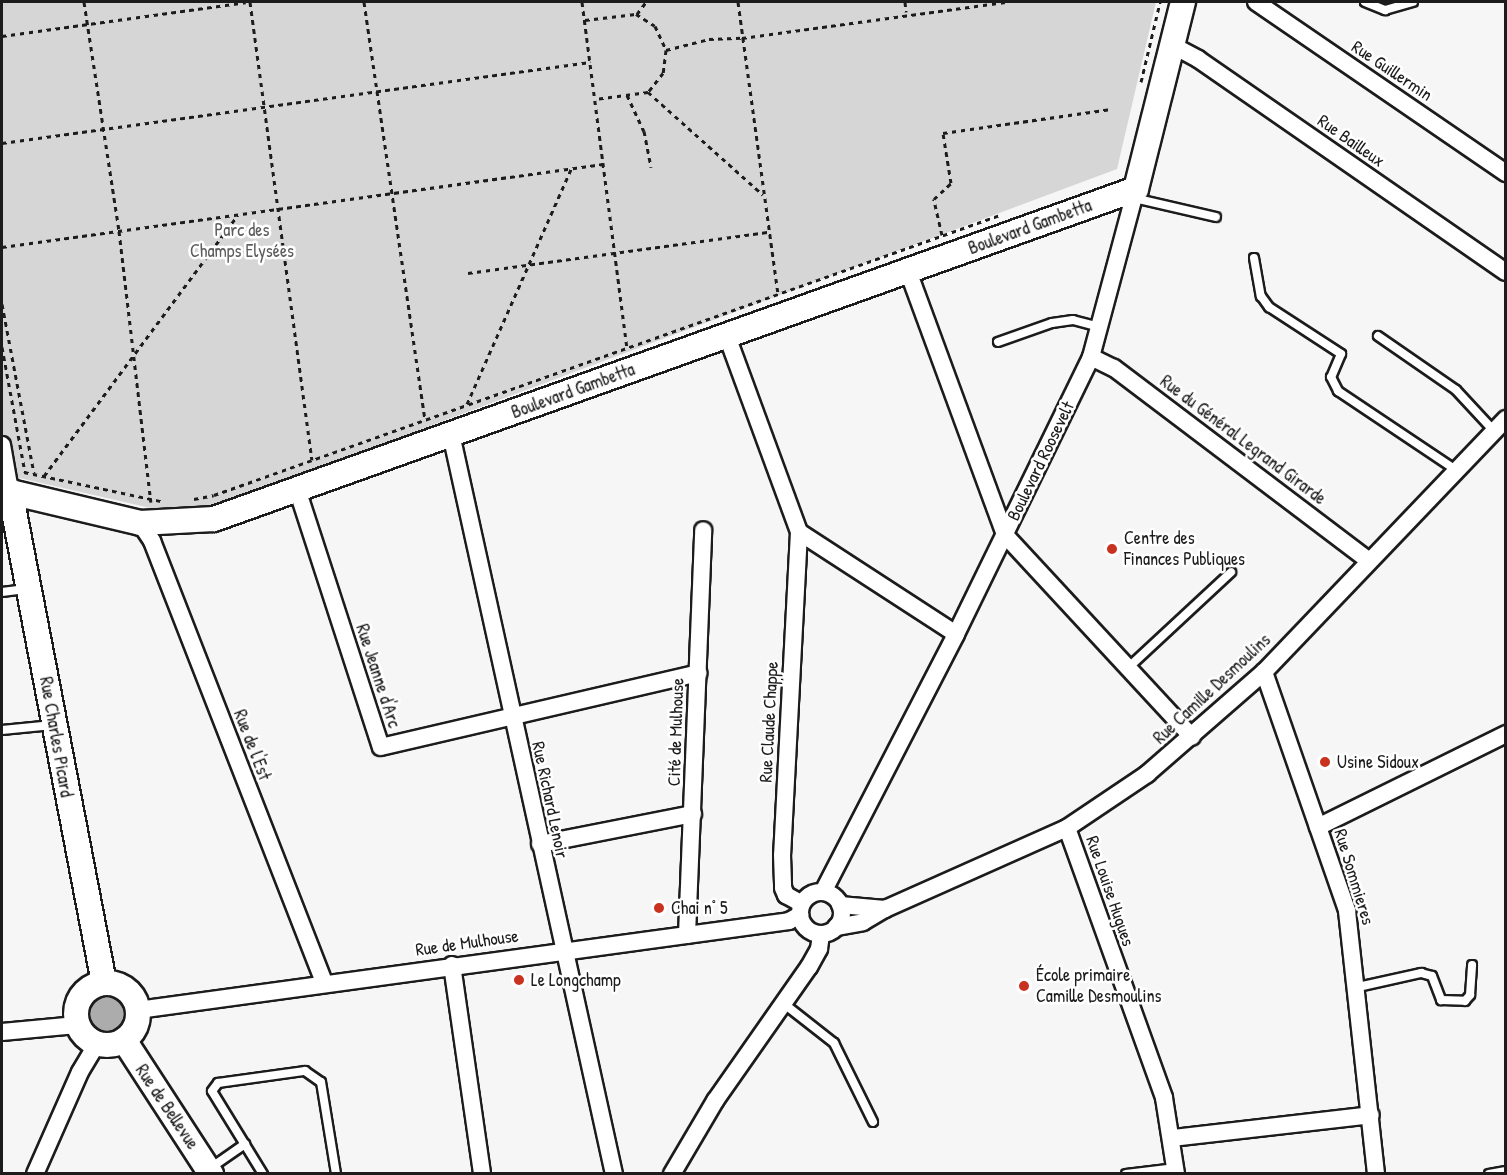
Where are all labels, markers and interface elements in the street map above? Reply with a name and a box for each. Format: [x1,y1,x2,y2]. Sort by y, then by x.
street label: Rue Guillermin [1347,36,1437,106]
street label: Rue Bailleux [1313,110,1389,172]
street label: Boulevard Gambetta [965,195,1095,259]
park label: Parc des Champs Elysées [190,220,294,262]
street label: Boulevard Gambetta [508,359,638,423]
street label: Rue du Général Legrand Girarde [1156,371,1330,509]
street label: Boulevard Roosevelt [1003,398,1079,524]
place label: Centre des Finances Publiques [1124,528,1245,570]
marker: Centre des Finances Publiques [1105,542,1119,556]
street label: Rue Jeanne d'Arc [351,621,405,731]
street label: Rue Camille Desmoulins [1149,629,1275,749]
street label: Rue Claude Chappe [755,661,783,783]
street label: Rue Charles Picard [35,675,77,799]
street label: Cité de Mulhouse [663,677,689,787]
street label: Rue de l'Est [229,707,275,783]
street label: Rue Richard Lenoir [527,740,573,860]
place label: Usine Sidoux [1337,751,1419,773]
marker: Usine Sidoux [1318,755,1332,769]
street label: Rue Sommieres [1329,827,1379,927]
street label: Rue Louise Hugues [1081,833,1139,949]
place label: Chai n° 5 [671,897,728,919]
marker: Chai n° 5 [652,901,666,915]
street label: Rue de Mulhouse [414,925,520,961]
place label: École primaire Camille Desmoulins [1036,965,1161,1008]
place label: Le Longchamp [531,969,621,991]
marker: Le Longchamp [512,973,526,987]
marker: École primaire Camille Desmoulins [1017,979,1031,993]
street label: Rue de Bellevue [131,1060,203,1154]

